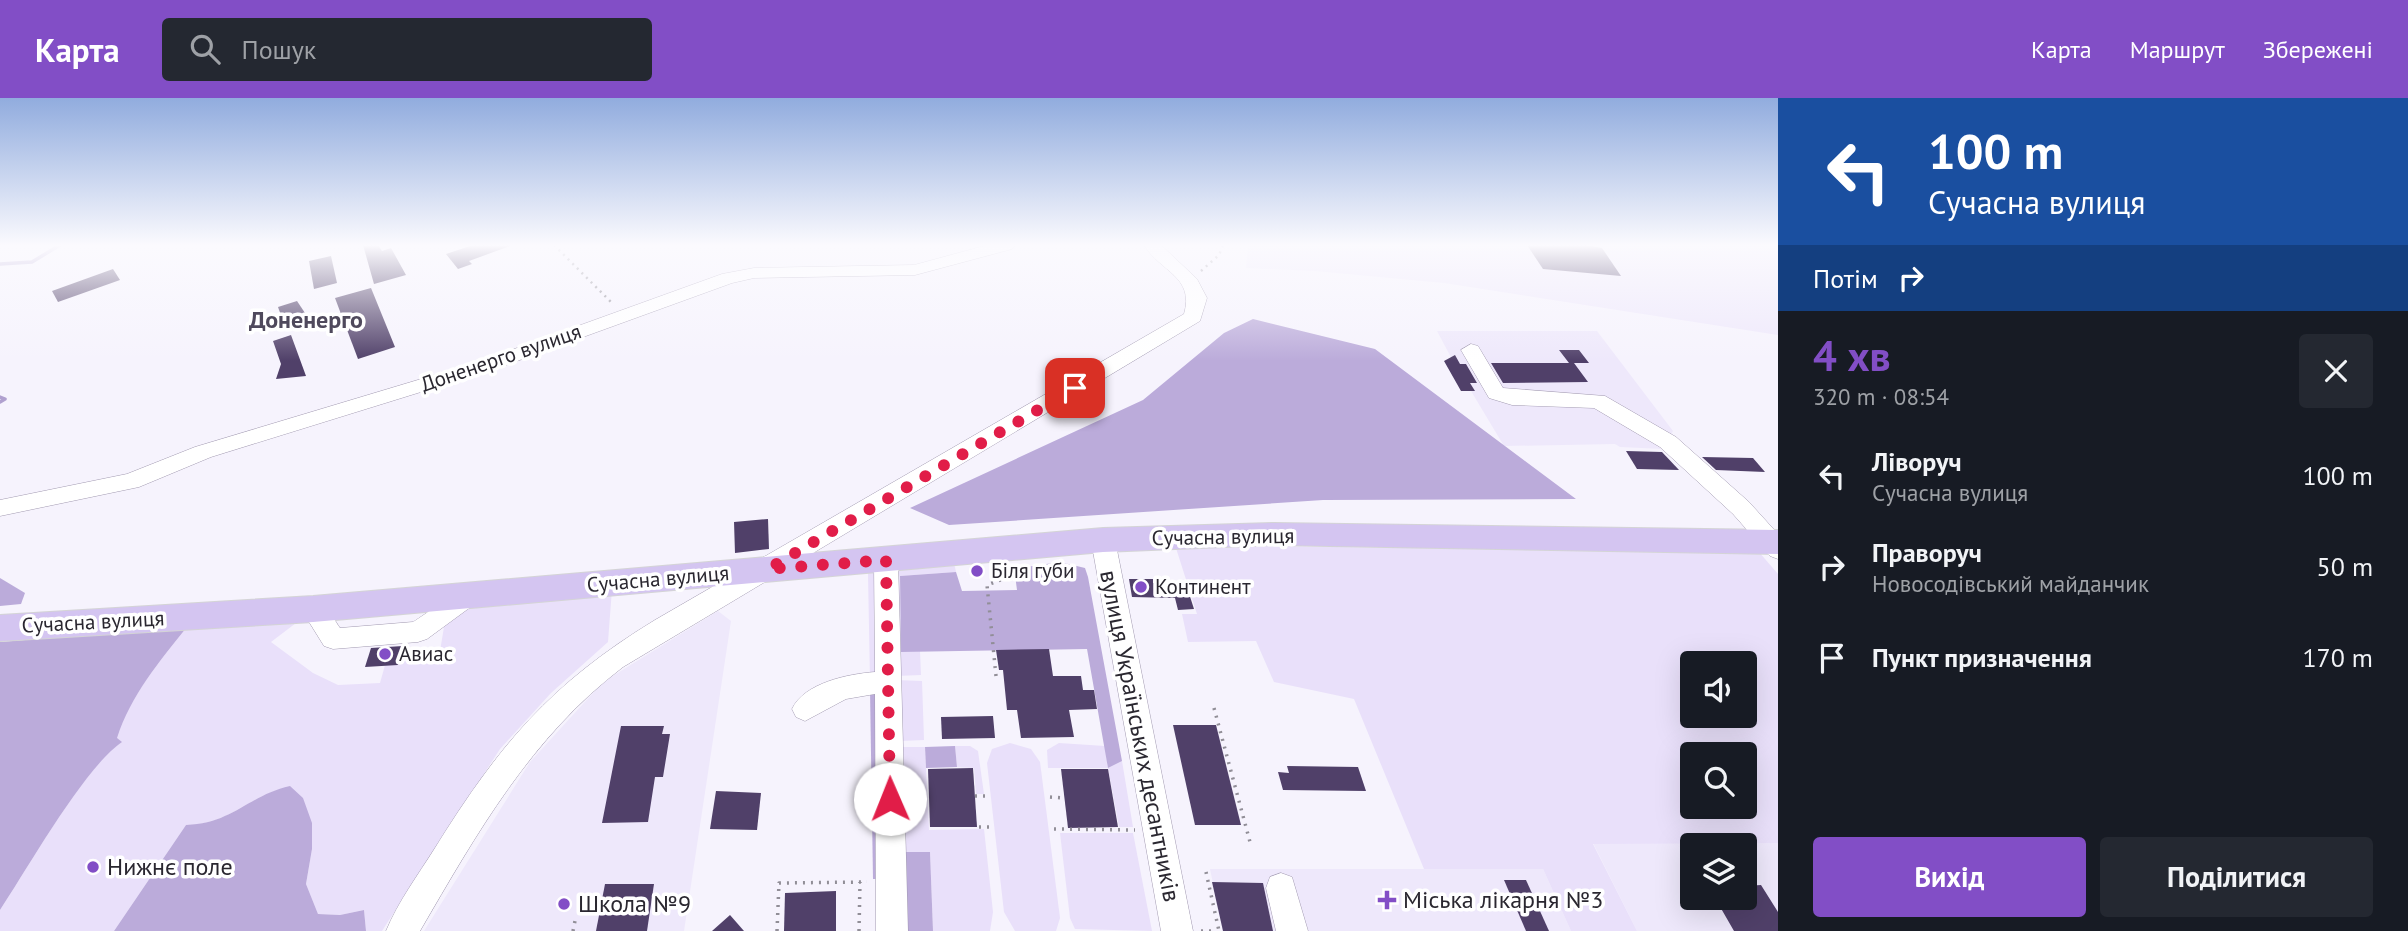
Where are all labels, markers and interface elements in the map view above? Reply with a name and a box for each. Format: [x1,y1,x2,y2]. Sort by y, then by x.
search box [162,18,652,81]
text: Карта [35,28,120,71]
icon: search [186,30,224,68]
text: Пошук [242,33,316,66]
text: Карта [2031,34,2092,65]
text: Маршрут [2130,34,2225,65]
text: Збережені [2263,34,2373,65]
text: 100 m [1928,119,2063,183]
icon: left [1813,126,1904,217]
text: Сучасна вулиця [1928,181,2145,223]
icon: right [1892,259,1930,297]
text: Потім [1813,262,1878,295]
district label: Доненерго [249,304,363,335]
street label: Доненерго вулиця [417,317,585,398]
text: 4 хв [1813,328,1891,383]
button: close [2299,334,2373,408]
pin [1045,358,1105,418]
icon: arrive [1056,369,1094,407]
text: 320 m · 08:54 [1813,382,1949,411]
text: Ліворуч [1872,445,1962,478]
icon: left [1813,457,1851,495]
text: 100 m [2302,459,2373,492]
text: Сучасна вулиця [1872,478,2028,507]
street label: Сучасна вулиця [1151,522,1295,551]
text: Праворуч [1872,536,1982,569]
icon: right [1813,548,1851,586]
text: 50 m [2317,550,2373,583]
place label: Біля губи [991,557,1075,584]
street label: Сучасна вулиця [586,559,730,598]
marker: Біля губи [969,563,985,579]
street label: вулиця Українських десантників [1093,568,1188,904]
text: Новосодівський майданчик [1872,569,2149,598]
place label: Континент [1155,573,1251,600]
marker: Континент [1133,579,1149,595]
street label: Сучасна вулиця [21,604,165,639]
icon: arrive [1813,639,1851,677]
place label: Авиас [399,640,453,667]
text: Пункт призначення [1872,641,2092,674]
text: 170 m [2302,641,2373,674]
marker: Авиас [377,646,393,662]
map controls [1680,651,1757,910]
button: sound [1680,651,1757,728]
button: search [1680,742,1757,819]
position arrow [853,762,927,836]
button: layers [1680,833,1757,910]
button: Вихід [1813,837,2086,917]
button: Поділитися [2100,837,2373,917]
place label: Нижнє поле [107,851,233,882]
marker: Нижнє поле [85,859,101,875]
place label: Міська лікарня №3 [1403,884,1603,915]
place label: Школа №9 [578,888,691,919]
marker: Міська лікарня №3 [1377,890,1397,910]
marker: Школа №9 [556,896,572,912]

